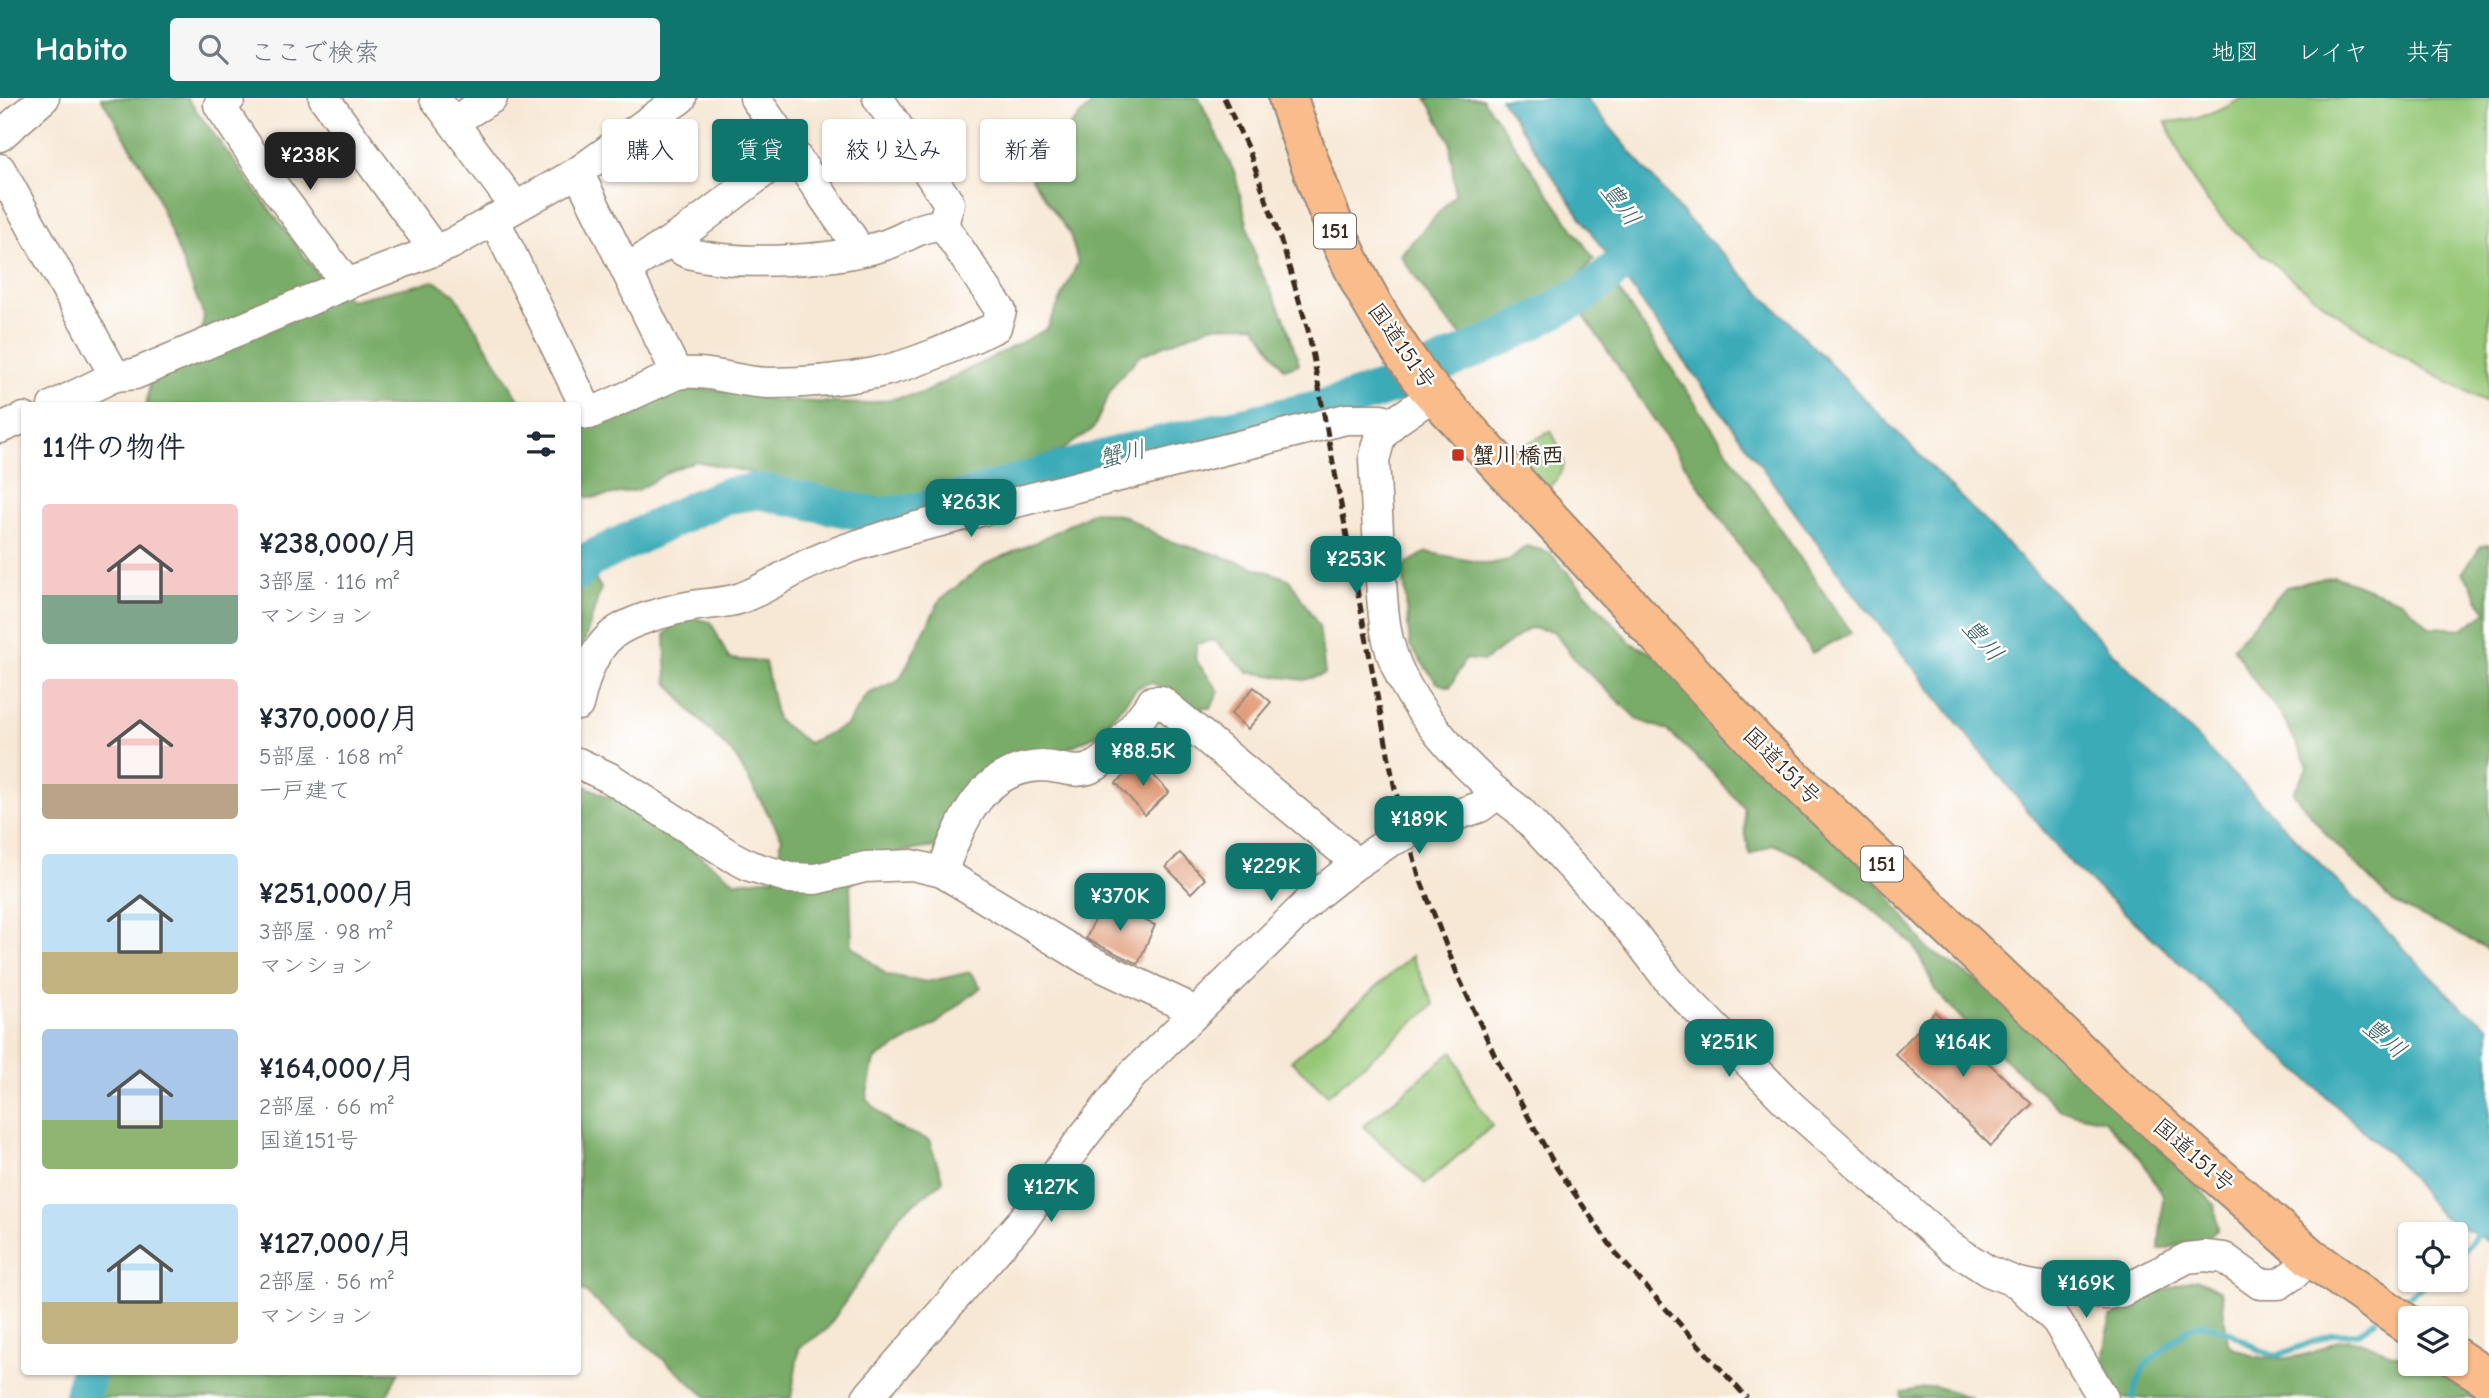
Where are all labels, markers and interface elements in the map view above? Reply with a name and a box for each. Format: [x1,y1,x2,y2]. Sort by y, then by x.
search box [170,18,660,81]
text: Habito [35,30,128,68]
icon: search [194,30,232,68]
text: ここで検索 [250,38,380,68]
text: 地図 [2211,38,2259,66]
text: レイヤ [2297,38,2368,66]
text: 共有 [2406,38,2454,66]
chip: 購入 [602,119,698,182]
chip: 賃貸 [712,119,808,182]
chip: 絞り込み [822,119,966,182]
chip: 新着 [980,119,1076,182]
pin: ¥238K [261,132,359,192]
text: ¥238K [281,141,339,168]
water label: 豊川 [1595,176,1647,232]
road number: 151 [1314,214,1356,248]
street label: 国道151号 [1362,297,1442,395]
icon: filters [522,425,560,463]
text: 11件の物件 [42,430,186,465]
water label: 蟹川 [1095,435,1149,473]
place label: 蟹川橋西 [1472,442,1564,469]
marker: 蟹川橋西 [1450,447,1466,463]
pin: ¥263K [922,480,1020,539]
text: ¥263K [941,488,1001,515]
text: ¥238,000/月 [259,526,419,561]
icon: home [98,532,182,616]
pin: ¥253K [1307,536,1405,596]
text: ¥253K [1326,545,1386,572]
text: 3部屋 · 116 m² [259,568,399,595]
text: マンション [259,602,373,629]
water label: 豊川 [1957,613,2009,667]
text: ¥370,000/月 [259,701,420,736]
icon: home [98,707,182,791]
street label: 国道151号 [1737,721,1827,811]
pin: ¥88.5K [1086,728,1200,788]
text: ¥88.5K [1111,737,1175,764]
text: 5部屋 · 168 m² [259,743,403,770]
text: 一戸建て [259,777,351,804]
pin: ¥189K [1370,796,1468,856]
text: ¥189K [1390,805,1448,832]
pin: ¥229K [1222,844,1320,903]
road number: 151 [1861,846,1903,882]
text: ¥229K [1241,852,1301,879]
pin: ¥370K [1071,874,1169,933]
text: ¥251,000/月 [259,876,417,911]
icon: home [98,882,182,966]
text: ¥370K [1090,882,1150,909]
text: 3部屋 · 98 m² [259,918,393,945]
text: マンション [259,952,373,979]
water label: 豊川 [2358,1012,2412,1064]
pin: ¥251K [1680,1020,1778,1079]
pin: ¥164K [1914,1020,2012,1079]
text: ¥251K [1701,1028,1757,1055]
text: ¥164K [1935,1028,1991,1055]
text: ¥164,000/月 [259,1051,416,1086]
icon: home [98,1057,182,1141]
text: 2部屋 · 66 m² [259,1093,394,1120]
street label: 国道151号 [2148,1112,2240,1198]
text: 国道151号 [259,1127,359,1154]
pin: ¥127K [1002,1164,1100,1224]
text: ¥127K [1024,1173,1078,1200]
map controls [2398,1222,2468,1376]
button: locate [2398,1222,2468,1292]
text: ¥127,000/月 [259,1226,414,1261]
icon: home [98,1232,182,1316]
pin: ¥169K [2037,1260,2135,1320]
text: 2部屋 · 56 m² [259,1268,394,1295]
text: ¥169K [2057,1269,2115,1296]
text: マンション [259,1302,373,1329]
button: layers [2398,1306,2468,1376]

